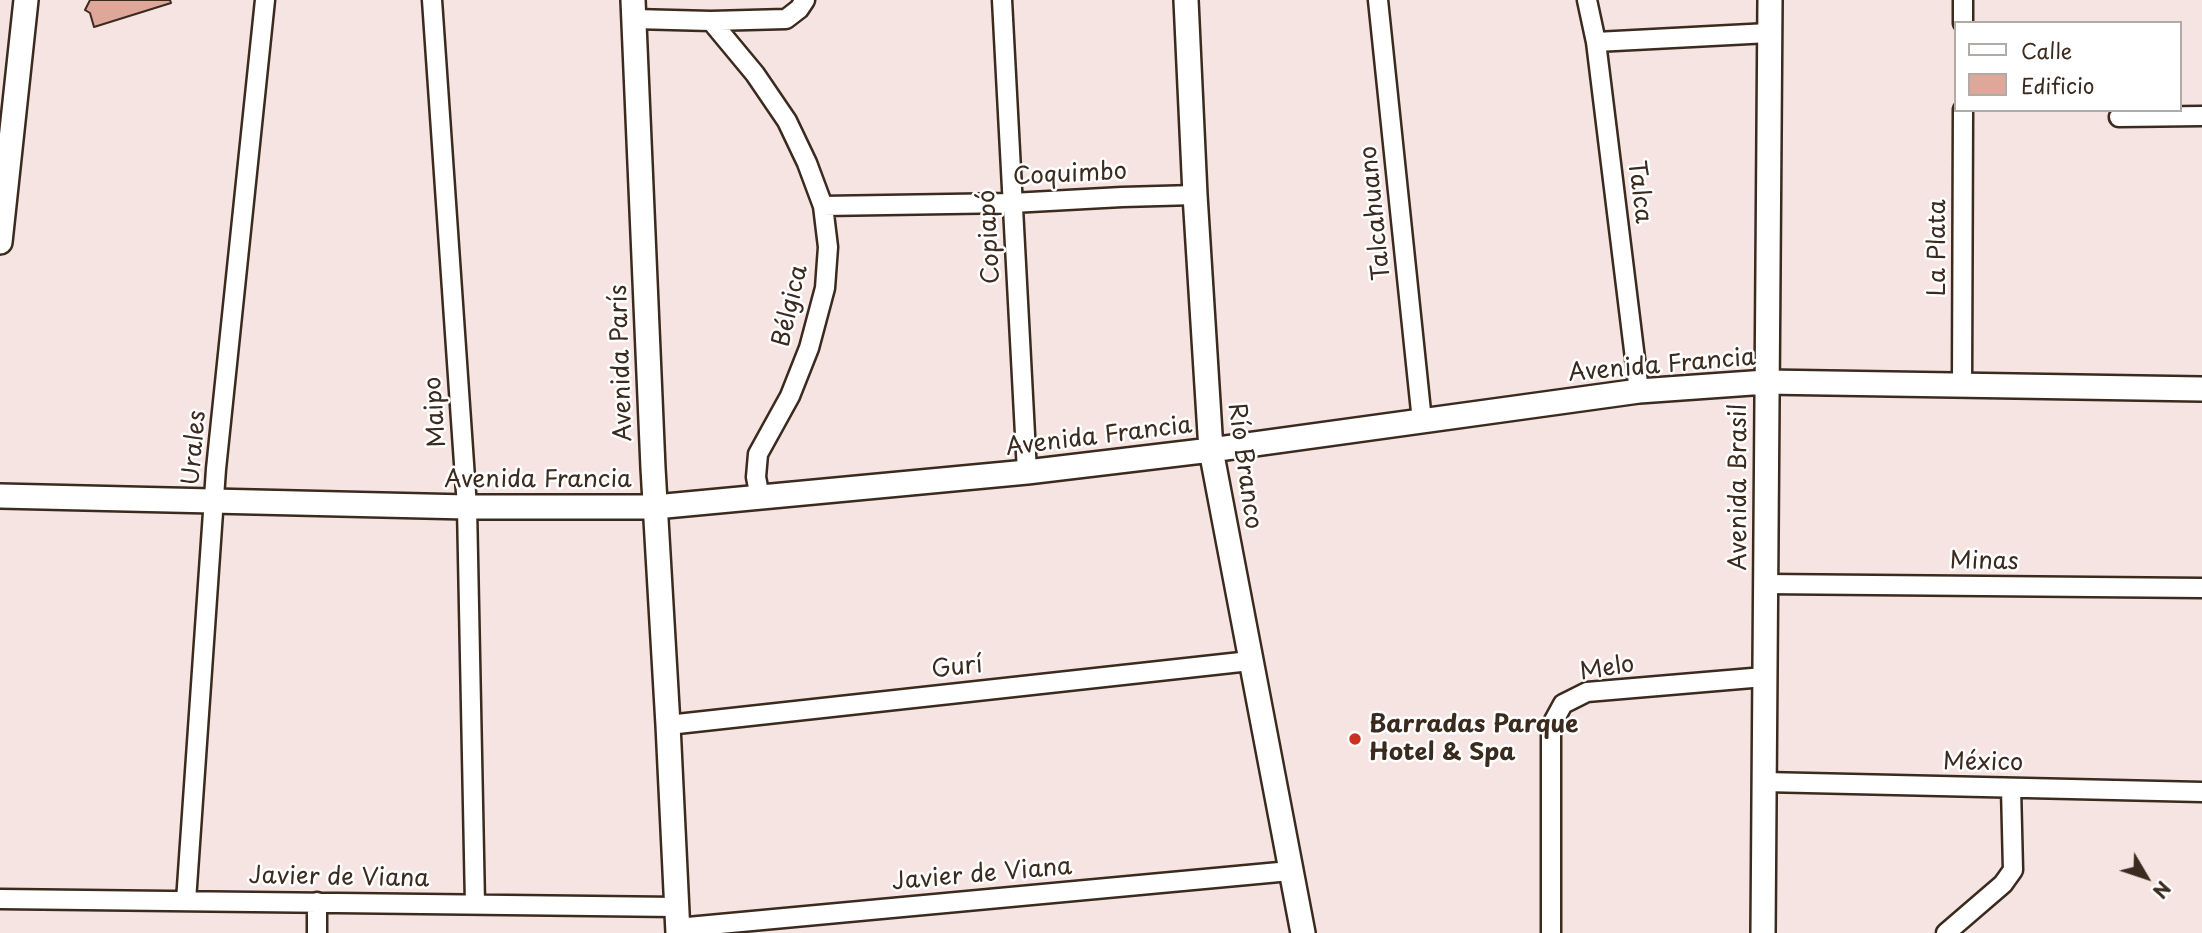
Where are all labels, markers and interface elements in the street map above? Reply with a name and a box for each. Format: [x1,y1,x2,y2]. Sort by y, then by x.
legend [1954,21,2181,112]
text: Calle [2021,34,2072,66]
text: Edificio [2021,69,2094,101]
street label: Talcahuano [1355,144,1397,282]
street label: Coquimbo [1012,158,1128,192]
street label: Talca [1621,159,1657,225]
street label: Copiapó [973,189,1007,285]
street label: La Plata [1924,199,1952,297]
street label: Bélgica [768,262,814,350]
street label: Avenida París [605,284,639,442]
street label: Avenida Francia [1567,343,1757,389]
street label: Maipo [419,376,453,448]
street label: Río Branco [1221,401,1267,531]
street label: Avenida Brasil [1725,404,1753,570]
street label: Urales [177,409,213,487]
street label: Avenida Francia [1004,411,1194,463]
street label: Avenida Francia [444,466,632,494]
street label: Minas [1949,547,2019,577]
street label: Melo [1578,650,1636,688]
street label: Gurí [930,651,984,685]
place label: Barradas Parque Hotel & Spa [1369,711,1578,767]
marker: Barradas Parque Hotel & Spa [1347,731,1363,747]
street label: México [1943,748,2023,778]
north arrow [2111,842,2181,912]
street label: Javier de Viana [891,853,1073,897]
street label: Javier de Viana [248,862,430,894]
text: N [2147,876,2178,905]

